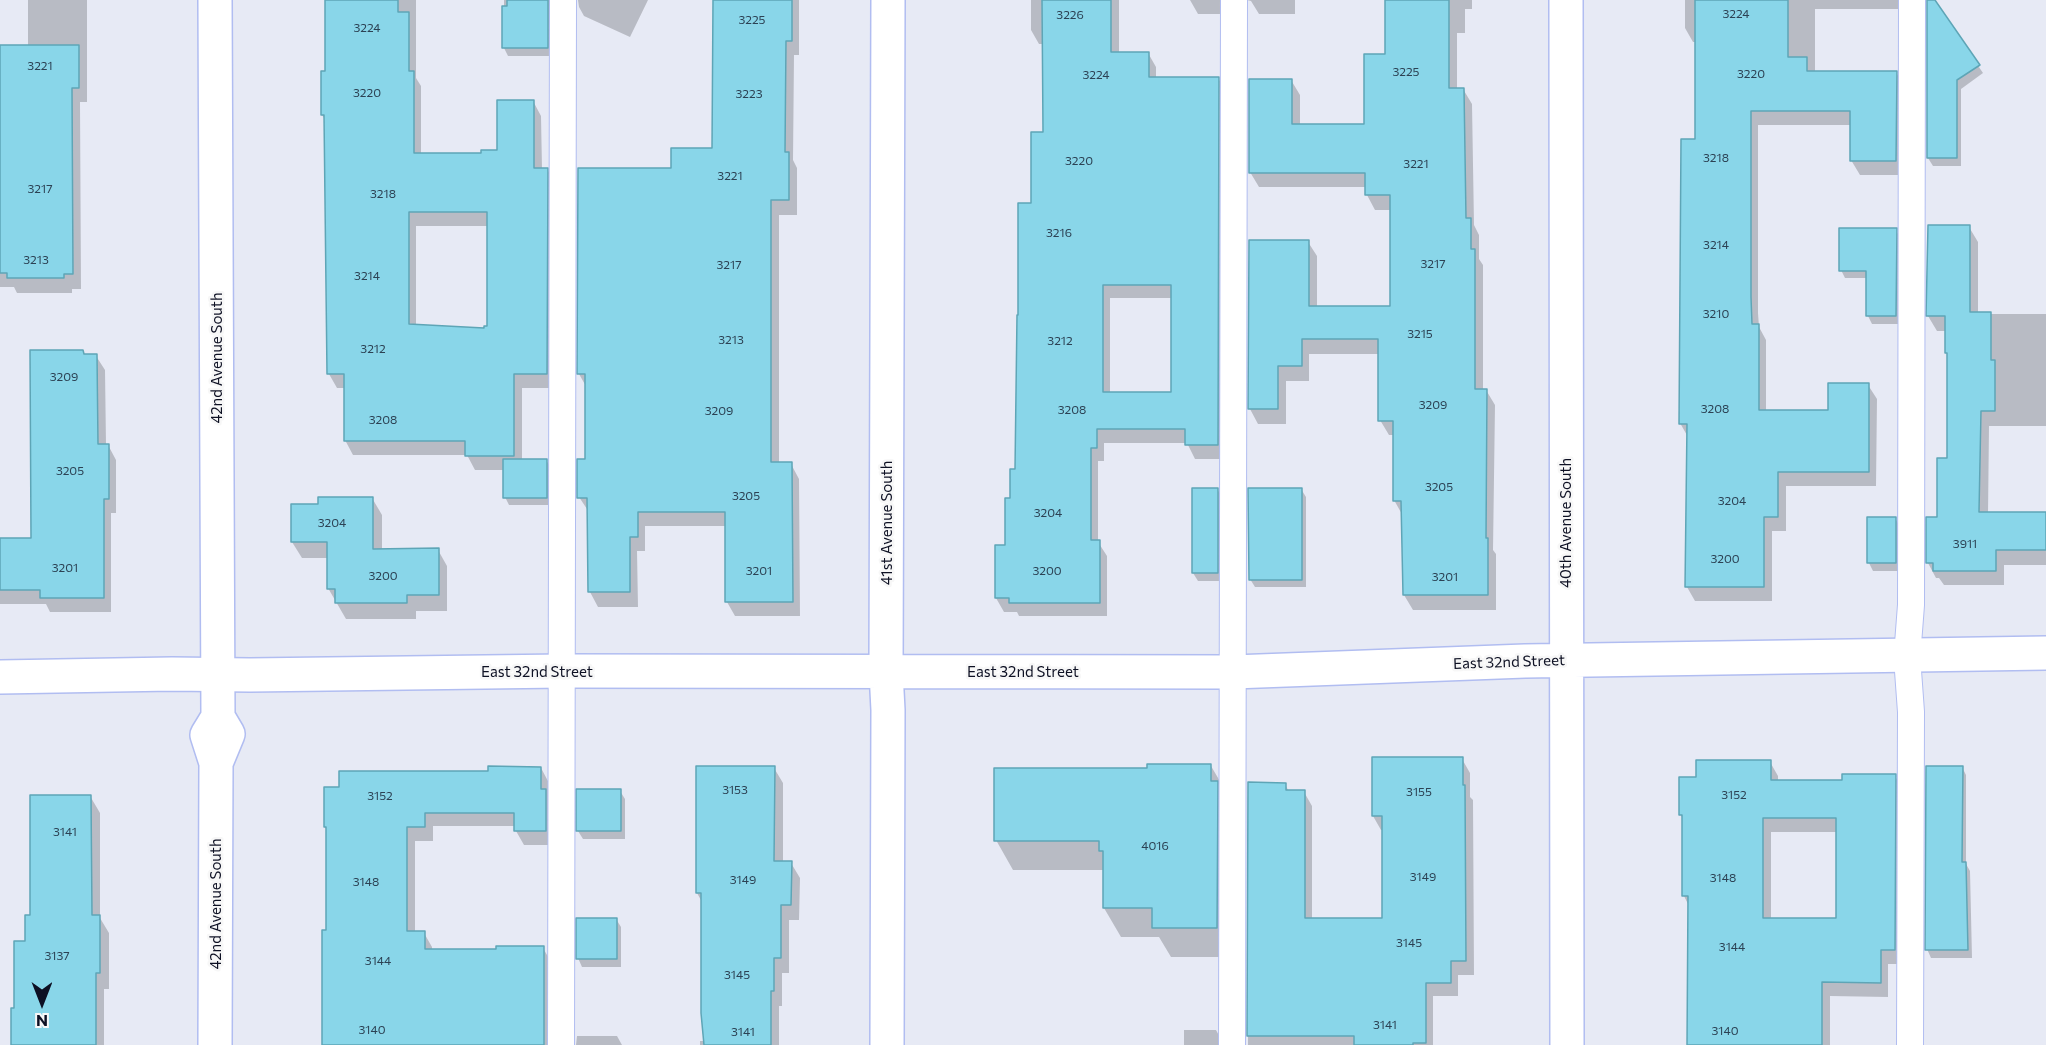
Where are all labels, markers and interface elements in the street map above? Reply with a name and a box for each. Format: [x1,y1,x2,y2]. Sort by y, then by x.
house number: 3224 [1722,7,1750,21]
house number: 3226 [1056,8,1084,22]
house number: 3225 [738,13,766,27]
house number: 3224 [353,21,381,35]
house number: 3221 [27,59,53,73]
house number: 3225 [1392,65,1420,79]
house number: 3220 [1737,67,1765,81]
house number: 3224 [1082,68,1110,82]
house number: 3220 [353,86,381,100]
house number: 3223 [736,87,762,101]
house number: 3218 [1703,151,1729,165]
house number: 3220 [1065,154,1093,168]
house number: 3221 [1403,157,1429,171]
house number: 3221 [717,169,743,183]
house number: 3217 [28,182,52,196]
house number: 3218 [370,187,396,201]
house number: 3216 [1046,226,1072,240]
house number: 3214 [1703,238,1729,252]
house number: 3213 [23,253,49,267]
house number: 3217 [1421,257,1445,271]
house number: 3217 [717,258,741,272]
house number: 3214 [354,269,380,283]
street label: 42nd Avenue South [208,293,226,423]
house number: 3210 [1703,307,1729,321]
house number: 3215 [1407,327,1433,341]
house number: 3213 [718,333,744,347]
house number: 3212 [1047,334,1073,348]
house number: 3212 [360,342,386,356]
house number: 3209 [50,370,78,384]
house number: 3209 [1419,398,1447,412]
house number: 3208 [1701,402,1729,416]
house number: 3208 [1058,403,1086,417]
house number: 3209 [705,404,733,418]
house number: 3208 [369,413,397,427]
street label: 40th Avenue South [1557,458,1575,588]
street label: 41st Avenue South [878,461,896,585]
house number: 3205 [56,464,84,478]
house number: 3205 [1425,480,1453,494]
house number: 3205 [732,489,760,503]
house number: 3204 [1718,494,1746,508]
house number: 3204 [1034,506,1062,520]
house number: 3204 [318,516,346,530]
house number: 3911 [1953,537,1977,551]
house number: 3200 [1710,552,1740,566]
house number: 3201 [52,561,78,575]
house number: 3201 [746,564,772,578]
house number: 3200 [1032,564,1062,578]
house number: 3200 [368,569,398,583]
house number: 3201 [1432,570,1458,584]
street label: East 32nd Street [1453,651,1565,673]
street label: East 32nd Street [481,663,593,681]
street label: East 32nd Street [967,663,1079,681]
house number: 3153 [722,783,748,797]
house number: 3155 [1406,785,1432,799]
house number: 3152 [1721,788,1747,802]
house number: 3152 [367,789,393,803]
house number: 3141 [53,825,77,839]
street label: 42nd Avenue South [207,839,225,969]
house number: 4016 [1141,839,1169,853]
house number: 3149 [1410,870,1436,884]
house number: 3148 [1710,871,1736,885]
house number: 3149 [730,873,756,887]
house number: 3148 [353,875,379,889]
house number: 3145 [1396,936,1422,950]
house number: 3144 [1719,940,1745,954]
house number: 3137 [44,949,70,963]
house number: 3144 [365,954,391,968]
house number: 3145 [724,968,750,982]
north arrow [12,973,72,1033]
text: N [36,1012,48,1031]
house number: 3141 [1373,1018,1397,1032]
house number: 3140 [358,1023,386,1037]
house number: 3140 [1711,1024,1739,1038]
house number: 3141 [731,1025,755,1039]

